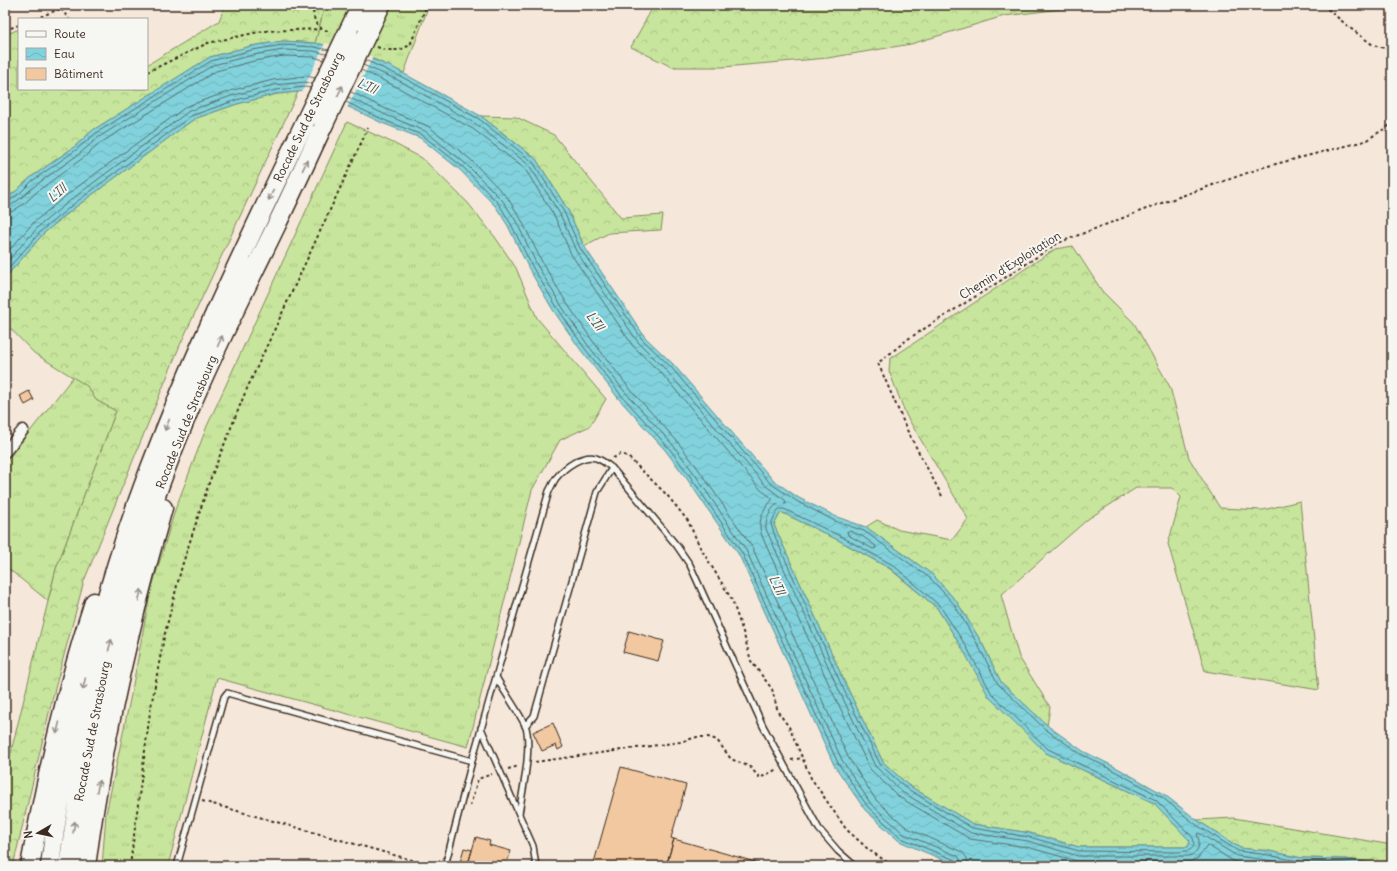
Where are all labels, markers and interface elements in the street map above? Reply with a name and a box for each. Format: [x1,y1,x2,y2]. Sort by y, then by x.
legend [18,18,148,90]
text: Route [54,26,86,41]
text: Eau [54,46,75,61]
street label: Rocade Sud de Strasbourg [270,50,346,184]
text: Bâtiment [54,66,103,81]
water label: L'Ill [355,74,381,99]
one-way arrow [337,85,344,97]
one-way arrow [302,159,309,171]
water label: L'Ill [44,179,72,206]
one-way arrow [267,188,274,200]
street label: Chemin d'Exploitation [957,228,1064,302]
water label: L'Ill [582,308,609,336]
one-way arrow [217,335,224,347]
street label: Rocade Sud de Strasbourg [152,353,220,491]
one-way arrow [162,419,170,431]
water label: L'Ill [765,572,790,600]
one-way arrow [136,589,144,602]
one-way arrow [107,639,114,652]
street label: Rocade Sud de Strasbourg [71,660,113,802]
one-way arrow [80,677,88,690]
one-way arrow [54,721,62,734]
one-way arrow [94,780,102,793]
north arrow [18,813,58,853]
one-way arrow [70,821,78,834]
text: N [21,830,36,839]

